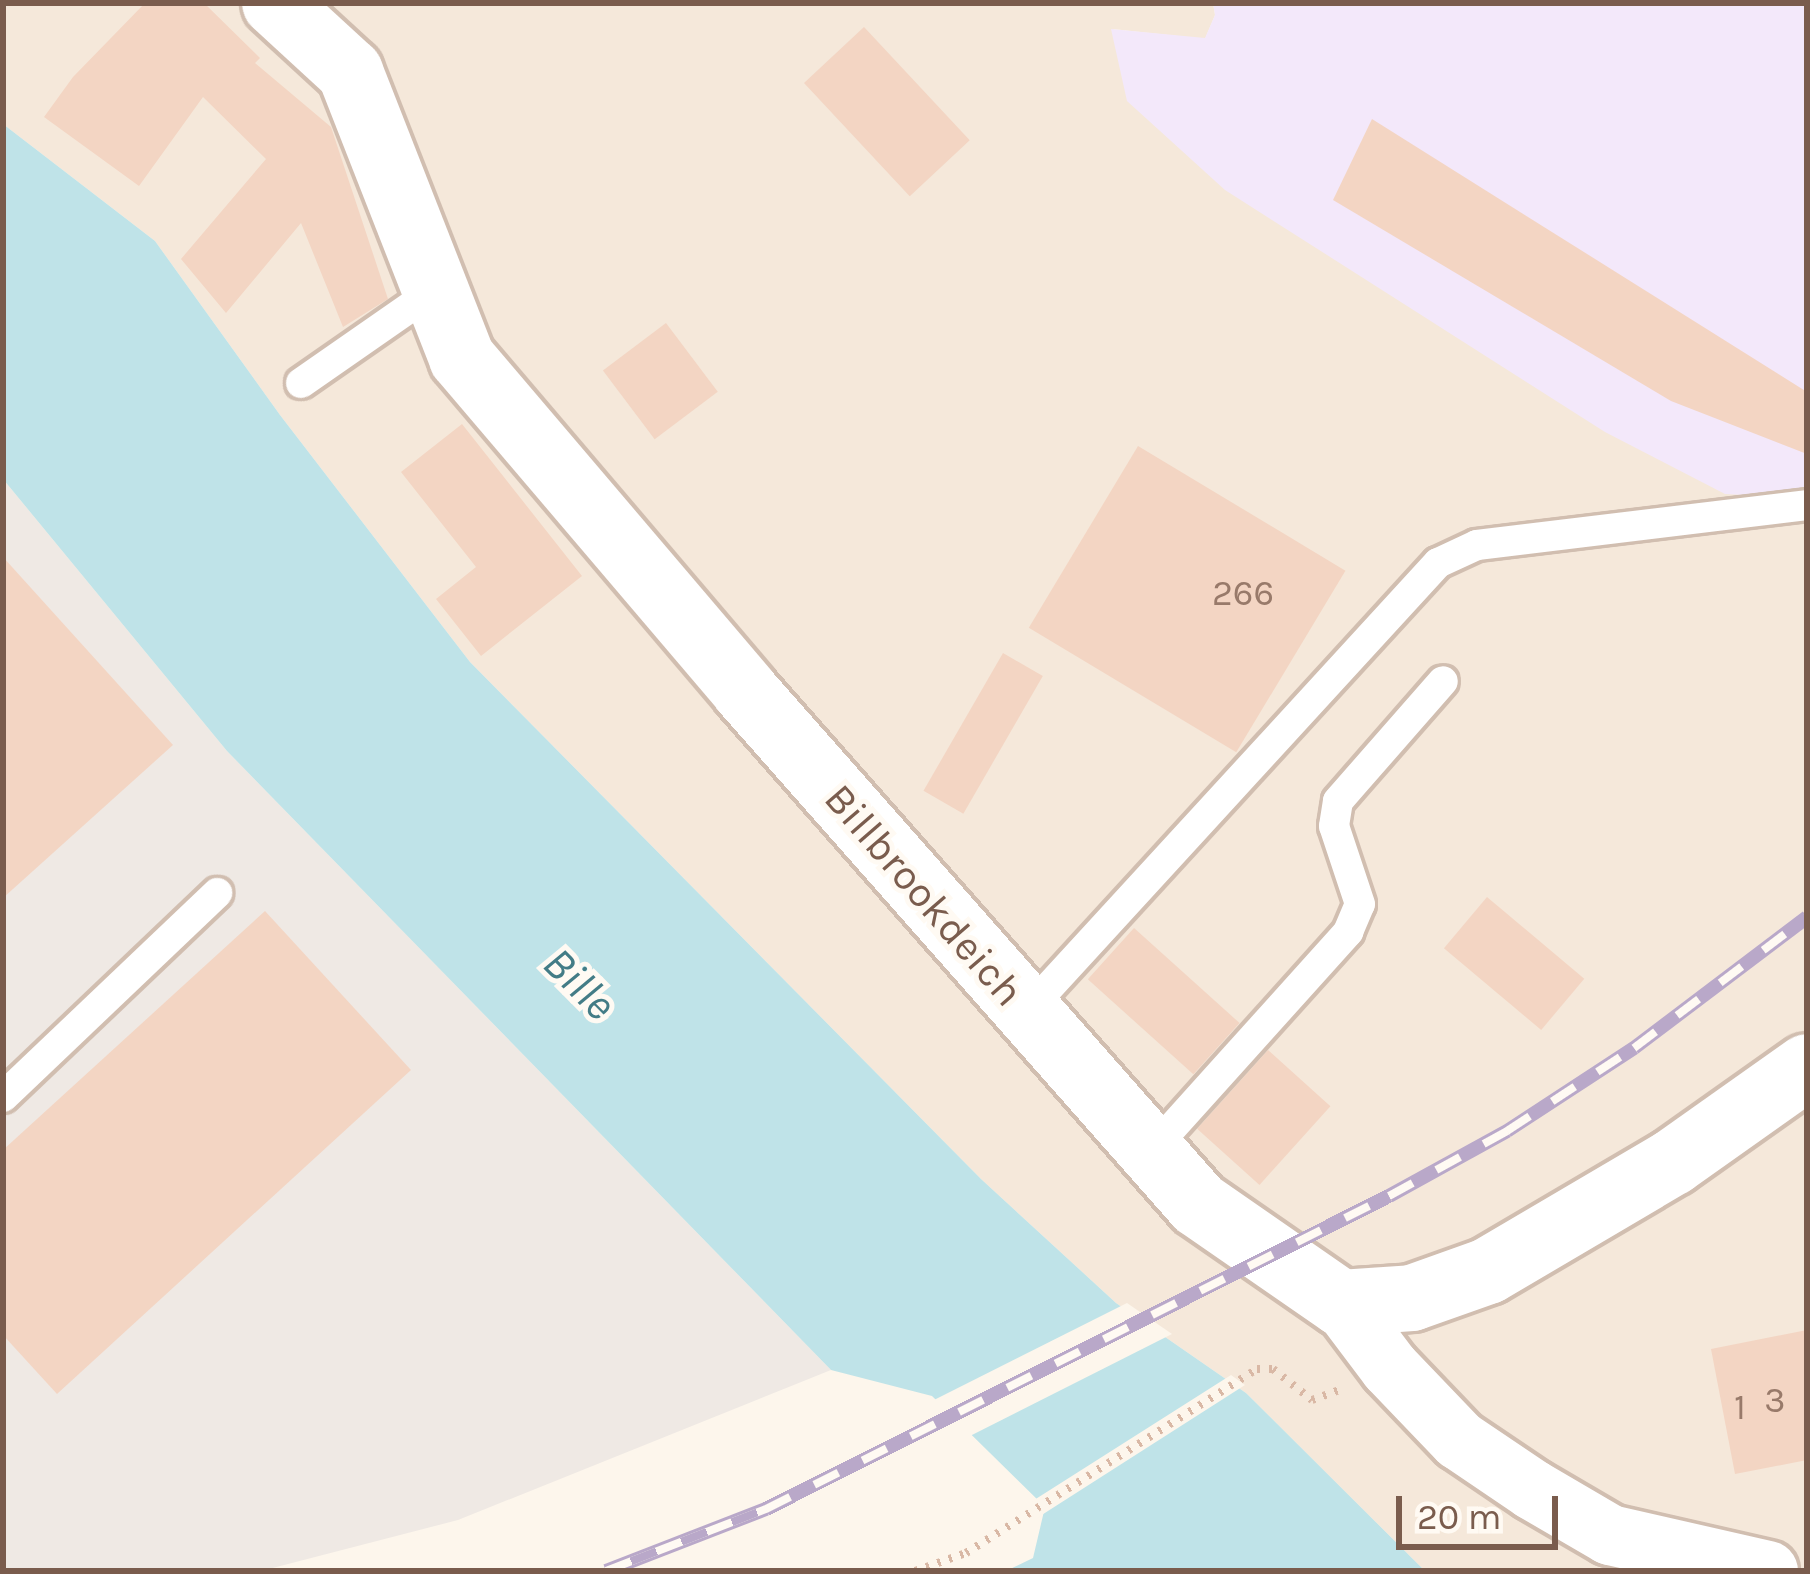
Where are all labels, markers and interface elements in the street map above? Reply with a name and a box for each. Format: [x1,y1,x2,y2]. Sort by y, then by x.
house number: 266 [1212,572,1274,616]
street label: Billbrookdeich [814,774,1034,1016]
water label: Bille [531,936,627,1032]
house number: 3 [1764,1379,1786,1423]
house number: 1 [1734,1386,1746,1430]
scale bar [1402,1472,1564,1546]
text: 20 m [1417,1496,1501,1538]

